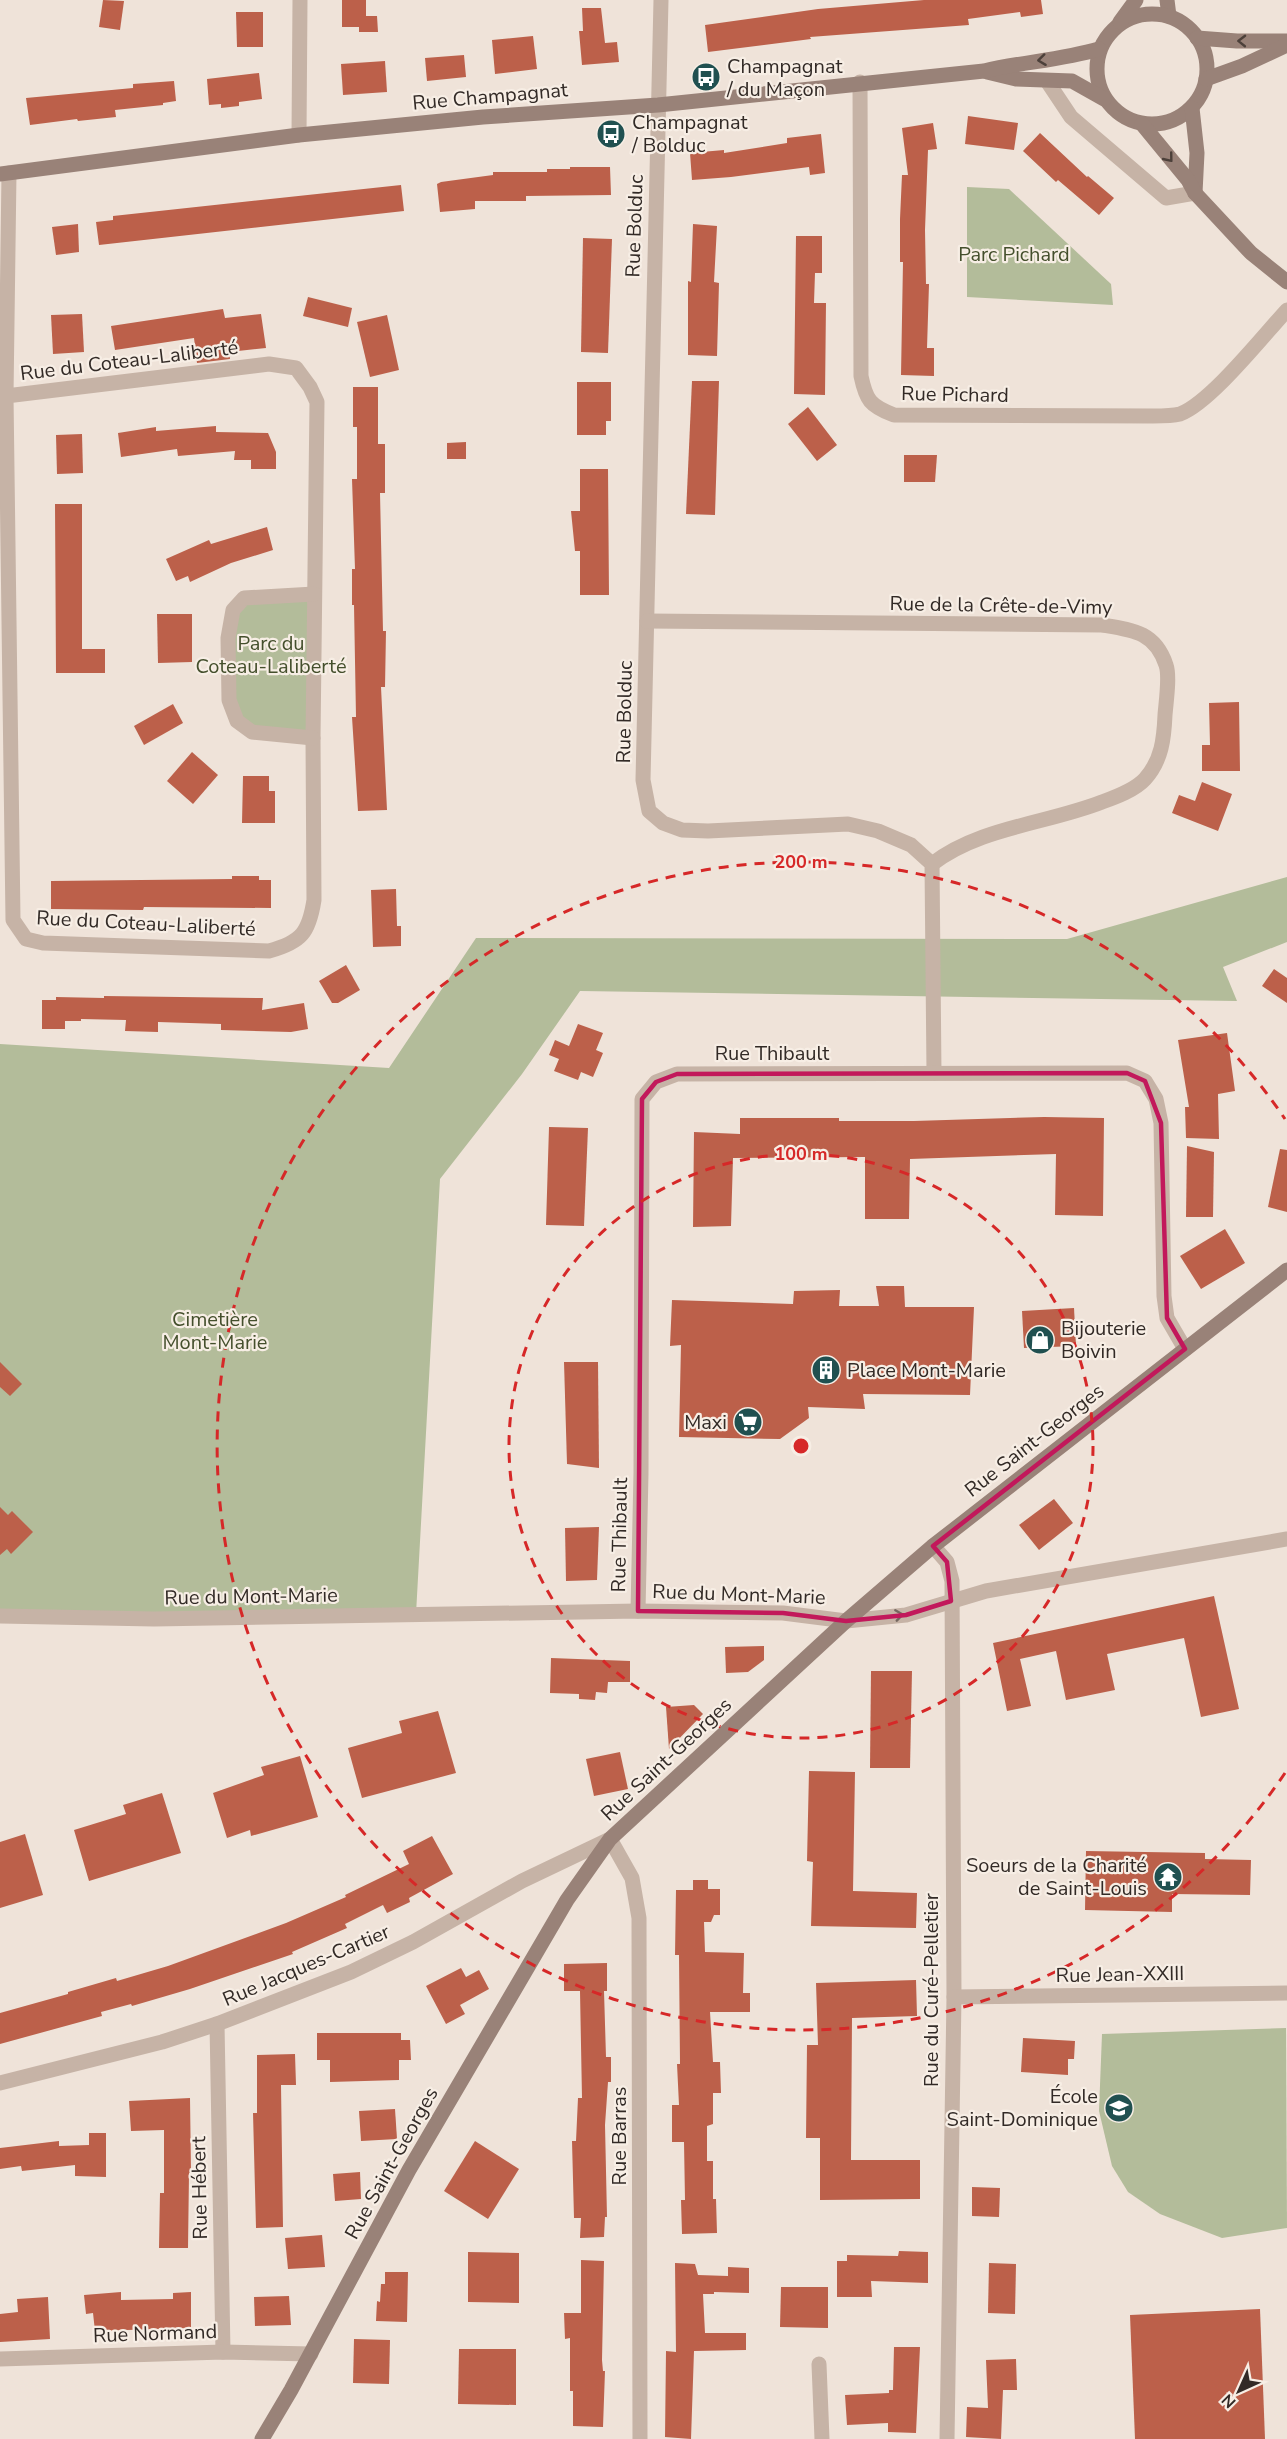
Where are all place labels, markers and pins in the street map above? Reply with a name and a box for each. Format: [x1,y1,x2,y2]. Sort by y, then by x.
place label: Champagnat / du Maçon [726,53,843,103]
bus stop icon: Champagnat / du Maçon [690,61,722,93]
place label: Champagnat / Bolduc [631,109,748,159]
bus stop icon: Champagnat / Bolduc [595,118,627,150]
place label: Bijouterie Boivin [1061,1315,1146,1365]
shop icon: Bijouterie Boivin [1024,1324,1056,1356]
building icon: Place Mont-Marie [810,1354,842,1386]
place label: Place Mont-Marie [847,1357,1006,1384]
supermarket icon: Maxi [732,1406,764,1438]
place label: Maxi [684,1409,727,1436]
centre of rings [791,1436,811,1456]
place label: Soeurs de la Charité de Saint-Louis [966,1852,1147,1902]
temple icon: Soeurs de la Charité de Saint-Louis [1152,1861,1184,1893]
place label: École Saint-Dominique [947,2083,1098,2133]
school or university icon: École Saint-Dominique [1103,2092,1135,2124]

